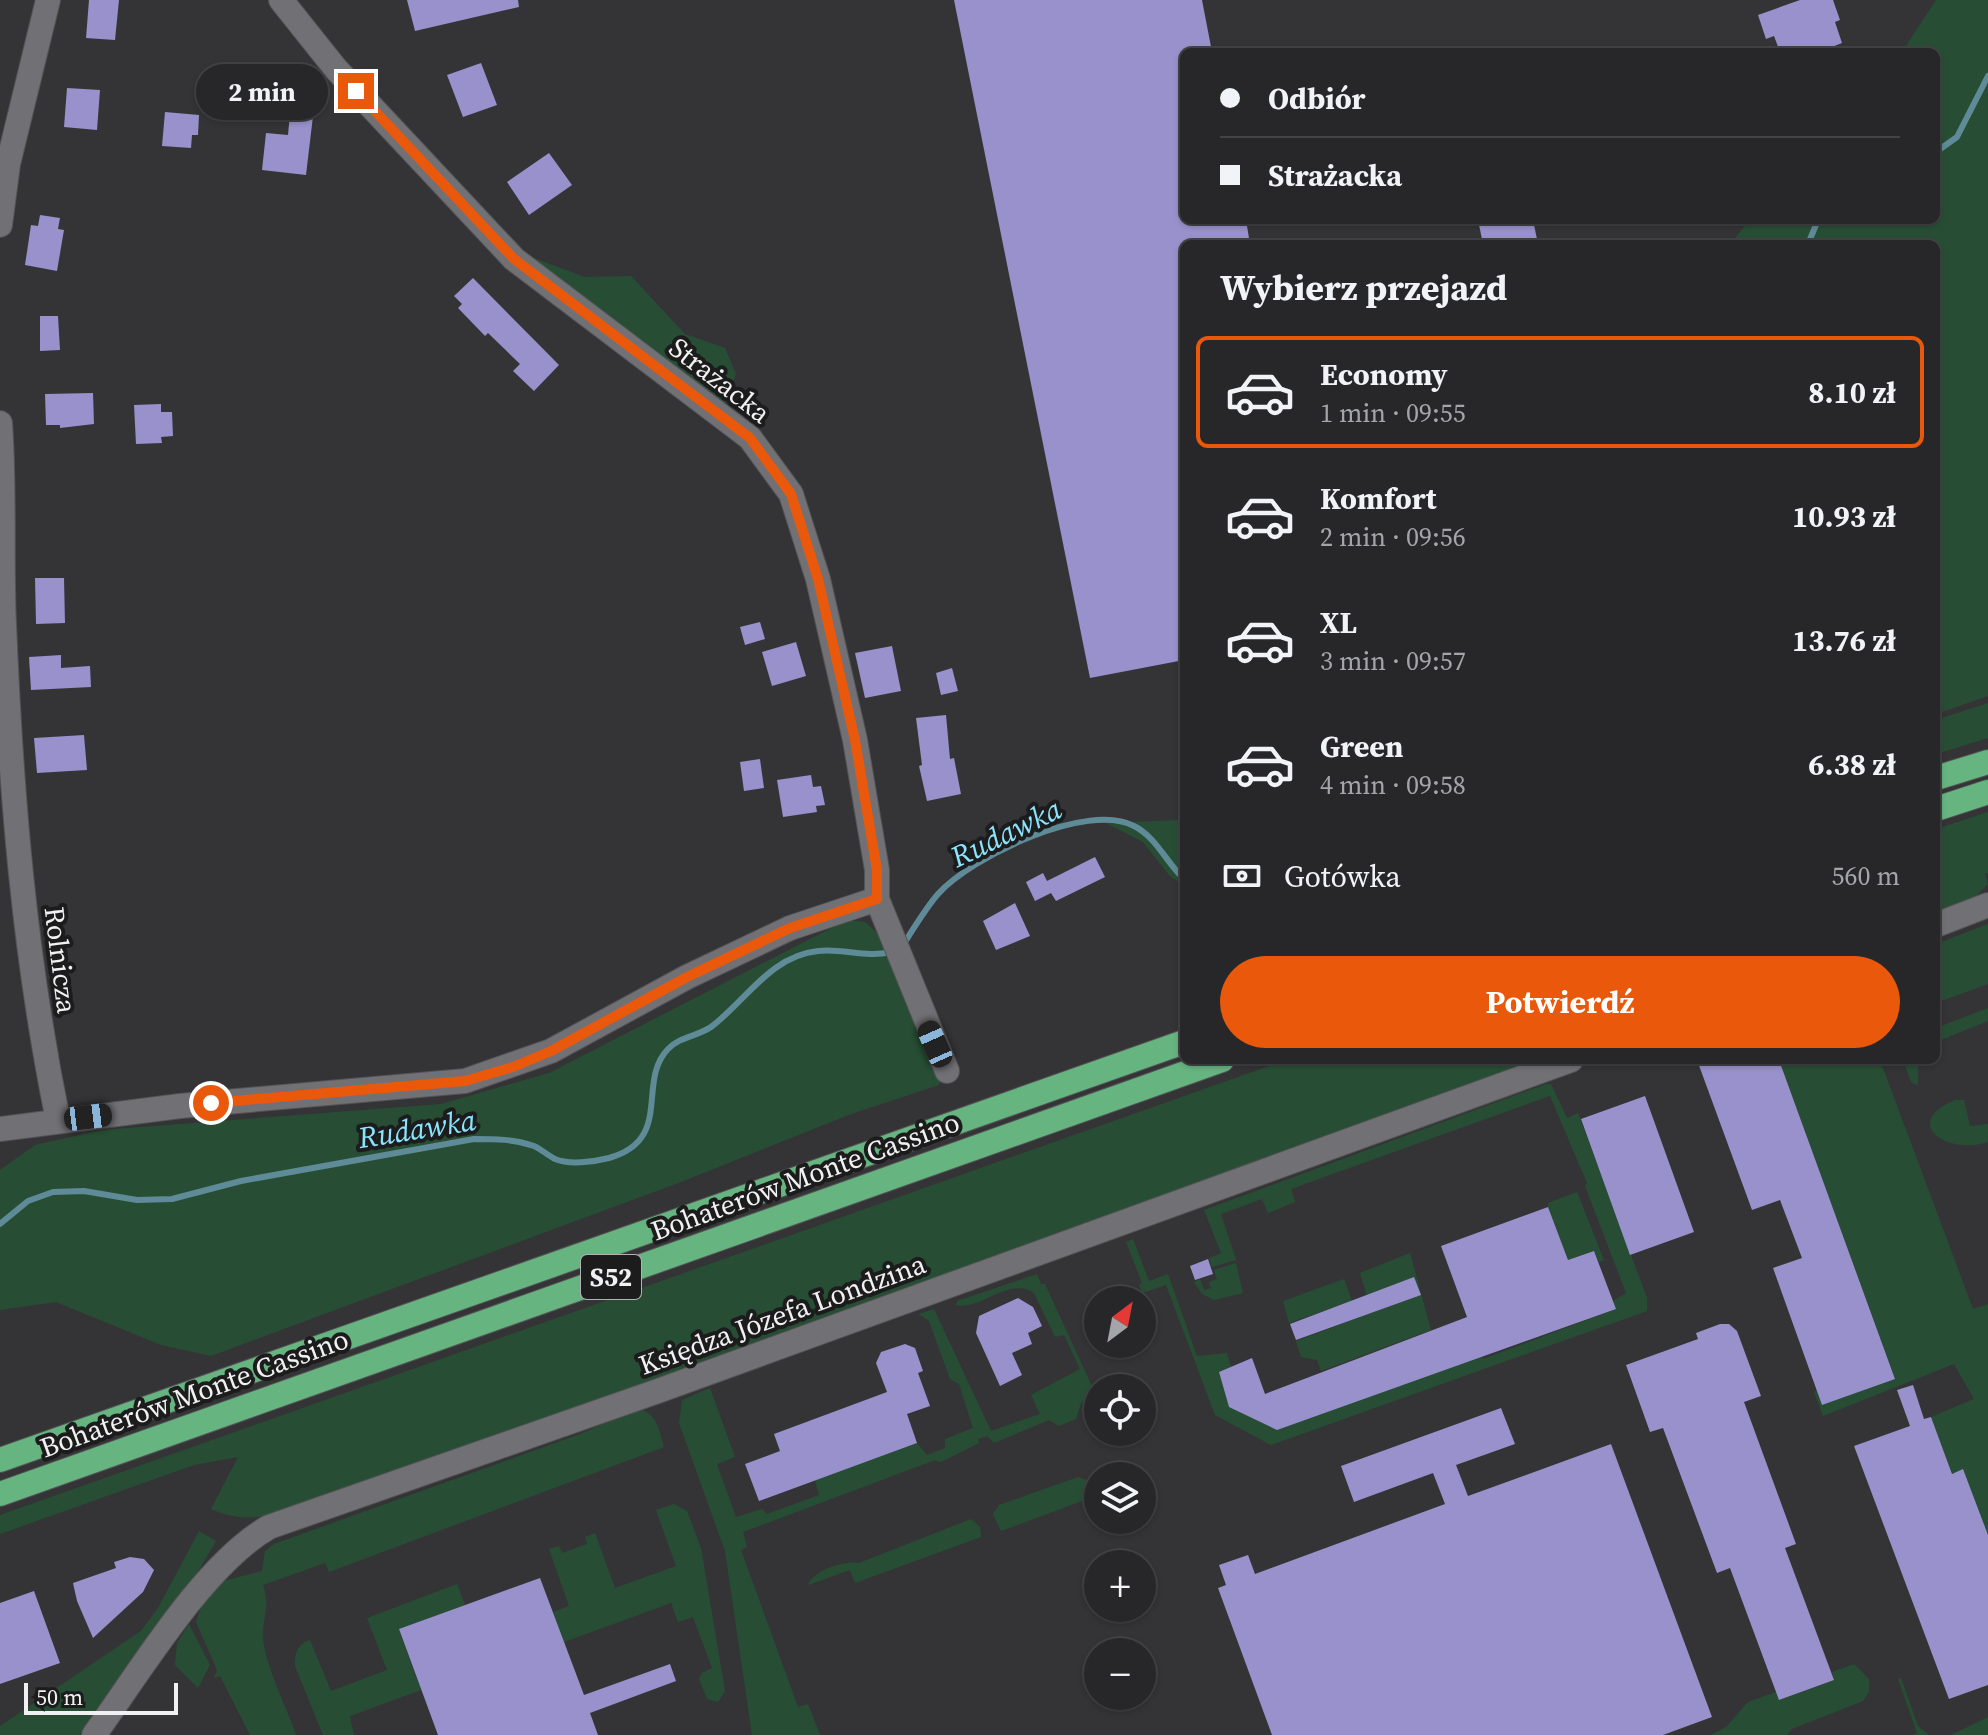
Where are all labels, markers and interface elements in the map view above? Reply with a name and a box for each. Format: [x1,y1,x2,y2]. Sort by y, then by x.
callout: 2 min [196,63,328,119]
route end [338,73,374,109]
text: 2 min [228,74,296,110]
text: Odbiór [1268,78,1366,119]
text: Strażacka [1268,155,1402,196]
text: Wybierz przejazd [1220,263,1507,312]
street label: Strażacka [661,328,779,432]
text: Economy [1320,354,1448,395]
icon: car [1224,356,1296,428]
text: 8.10 zł [1808,372,1896,413]
text: 1 min · 09:55 [1320,395,1466,431]
text: Komfort [1320,478,1437,519]
icon: car [1224,480,1296,552]
text: 10.93 zł [1792,496,1896,537]
text: 2 min · 09:56 [1320,519,1466,555]
text: XL [1320,602,1357,643]
icon: car [1224,604,1296,676]
text: 13.76 zł [1792,620,1896,661]
text: 3 min · 09:57 [1320,643,1466,679]
text: Green [1320,726,1403,767]
icon: car [1224,728,1296,800]
text: 6.38 zł [1808,744,1896,785]
text: 4 min · 09:58 [1320,767,1466,803]
water label: Rudawka [943,788,1068,877]
icon: cash [1220,854,1264,898]
text: Gotówka [1284,856,1401,897]
text: 560 m [1832,858,1900,894]
street label: Rolnicza [36,904,86,1016]
button: Potwierdź [1220,956,1900,1048]
car [914,1017,956,1071]
route start [193,1085,229,1121]
water label: Rudawka [354,1099,479,1158]
car [63,1102,113,1132]
street label: Bohaterów Monte Cassino [645,1102,965,1250]
street label: Księdza Józefa Londzina [633,1244,931,1384]
road number: S52 [581,1255,641,1299]
north arrow [1084,1286,1156,1358]
map controls [1084,1286,1156,1710]
street label: Bohaterów Monte Cassino [34,1319,354,1467]
button: locate [1084,1374,1156,1446]
button: layers [1084,1462,1156,1534]
button: + [1084,1550,1156,1622]
button: − [1084,1638,1156,1710]
scale bar [24,1679,178,1715]
text: 50 m [36,1682,83,1712]

